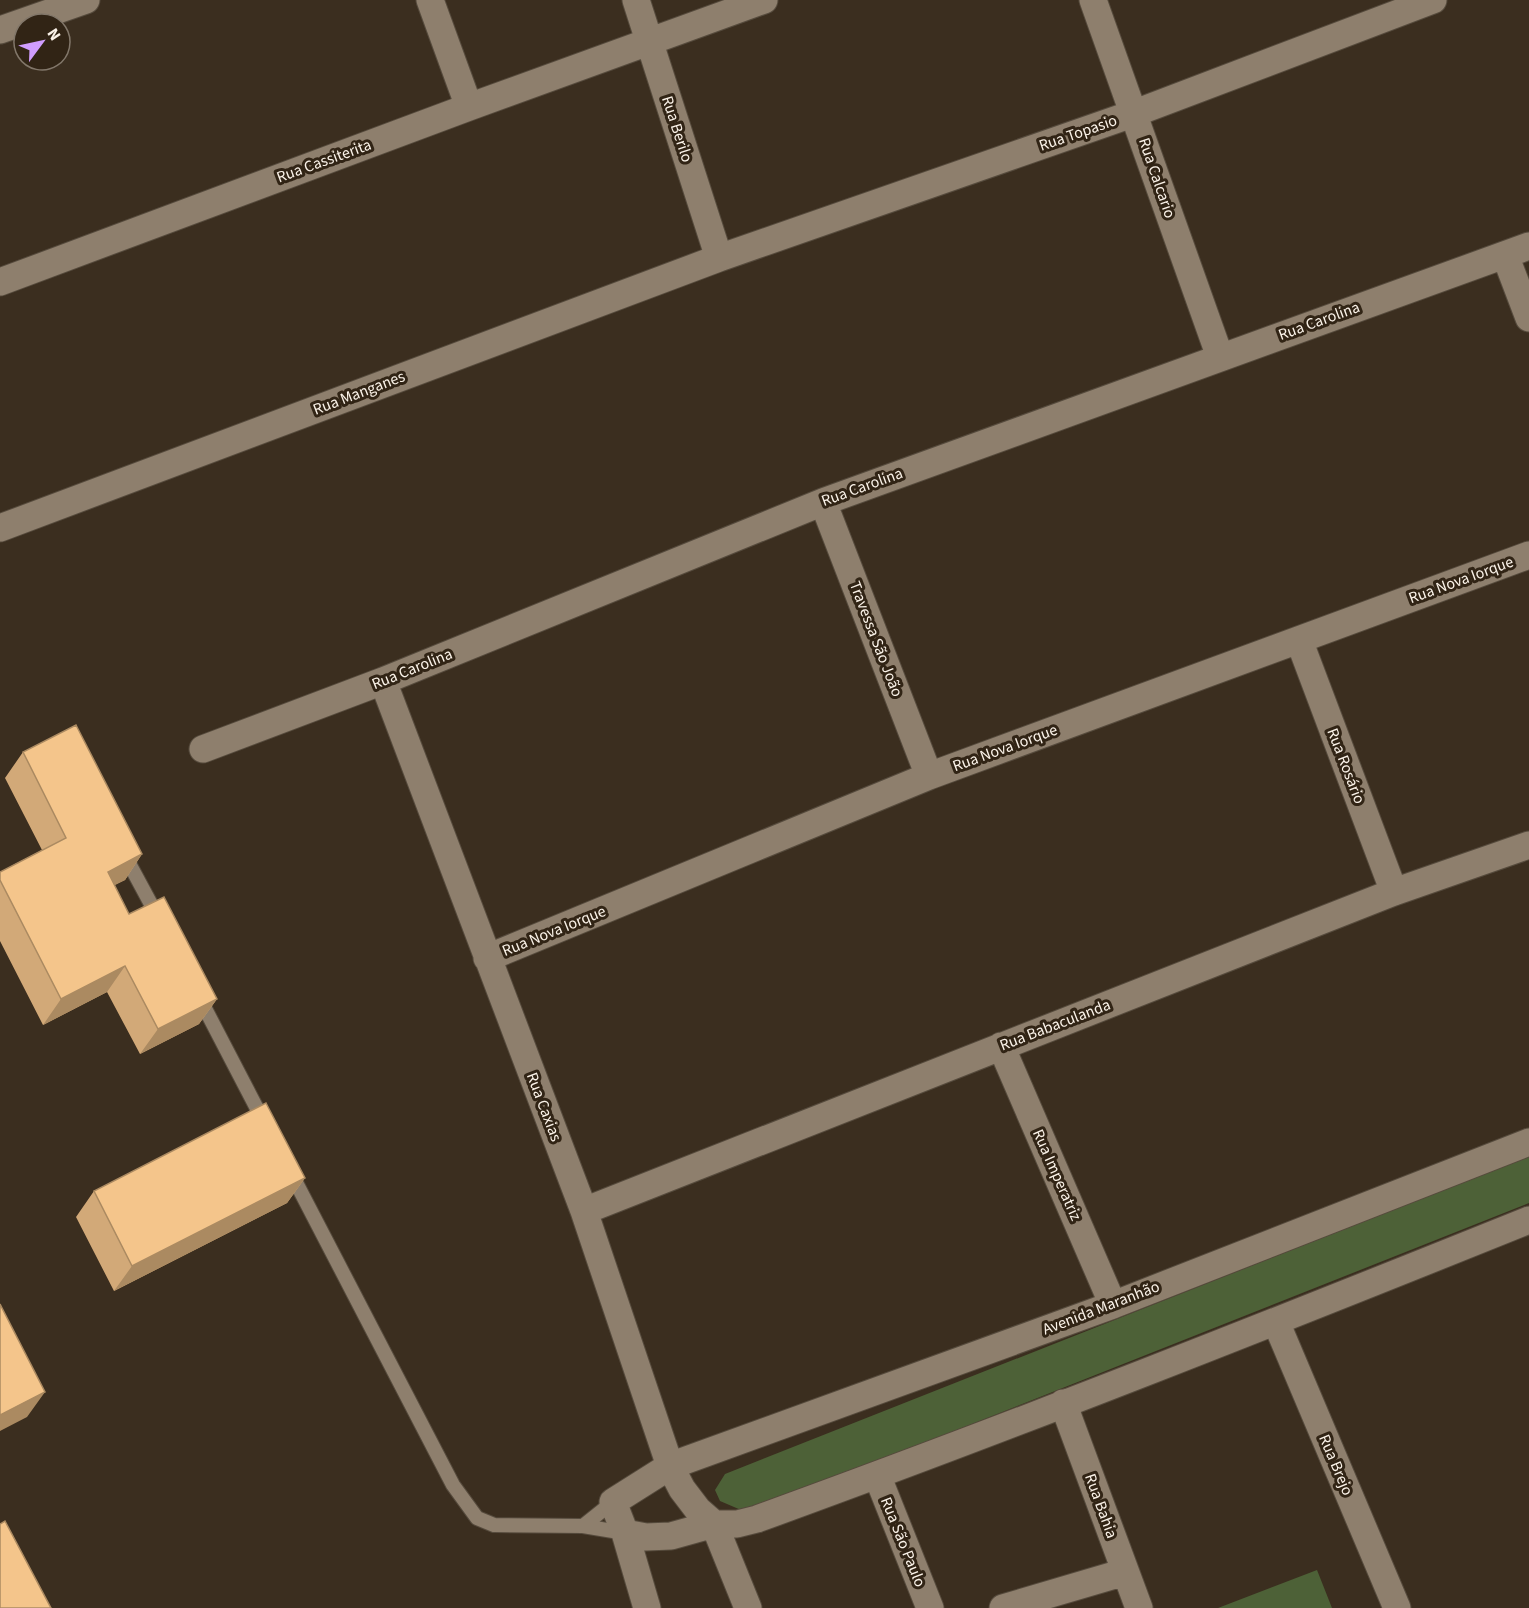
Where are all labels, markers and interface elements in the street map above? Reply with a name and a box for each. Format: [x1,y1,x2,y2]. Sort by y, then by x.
north arrow [12,12,72,72]
text: N [42,24,66,45]
street label: Rua Berilo [656,93,698,165]
street label: Rua Topasio [1036,109,1120,157]
street label: Rua Cassiterita [274,134,374,188]
street label: Rua Calcario [1133,135,1181,221]
street label: Rua Carolina [1275,296,1363,346]
street label: Rua Manganes [310,365,408,421]
street label: Rua Carolina [818,462,906,512]
street label: Rua Nova Iorque [1405,551,1517,609]
street label: Travessa São João [844,578,908,700]
street label: Rua Carolina [368,643,456,695]
street label: Rua Nova Iorque [949,719,1061,777]
street label: Rua Rosário [1321,725,1371,807]
street label: Rua Nova Iorque [499,900,609,962]
street label: Rua Babaculanda [996,994,1114,1056]
street label: Rua Caxias [521,1069,567,1145]
street label: Rua Imperatriz [1027,1126,1087,1224]
street label: Avenida Maranhão [1039,1276,1163,1340]
street label: Rua Brejo [1313,1431,1359,1499]
street label: Rua Bahia [1079,1471,1123,1541]
street label: Rua São Paulo [875,1494,931,1590]

